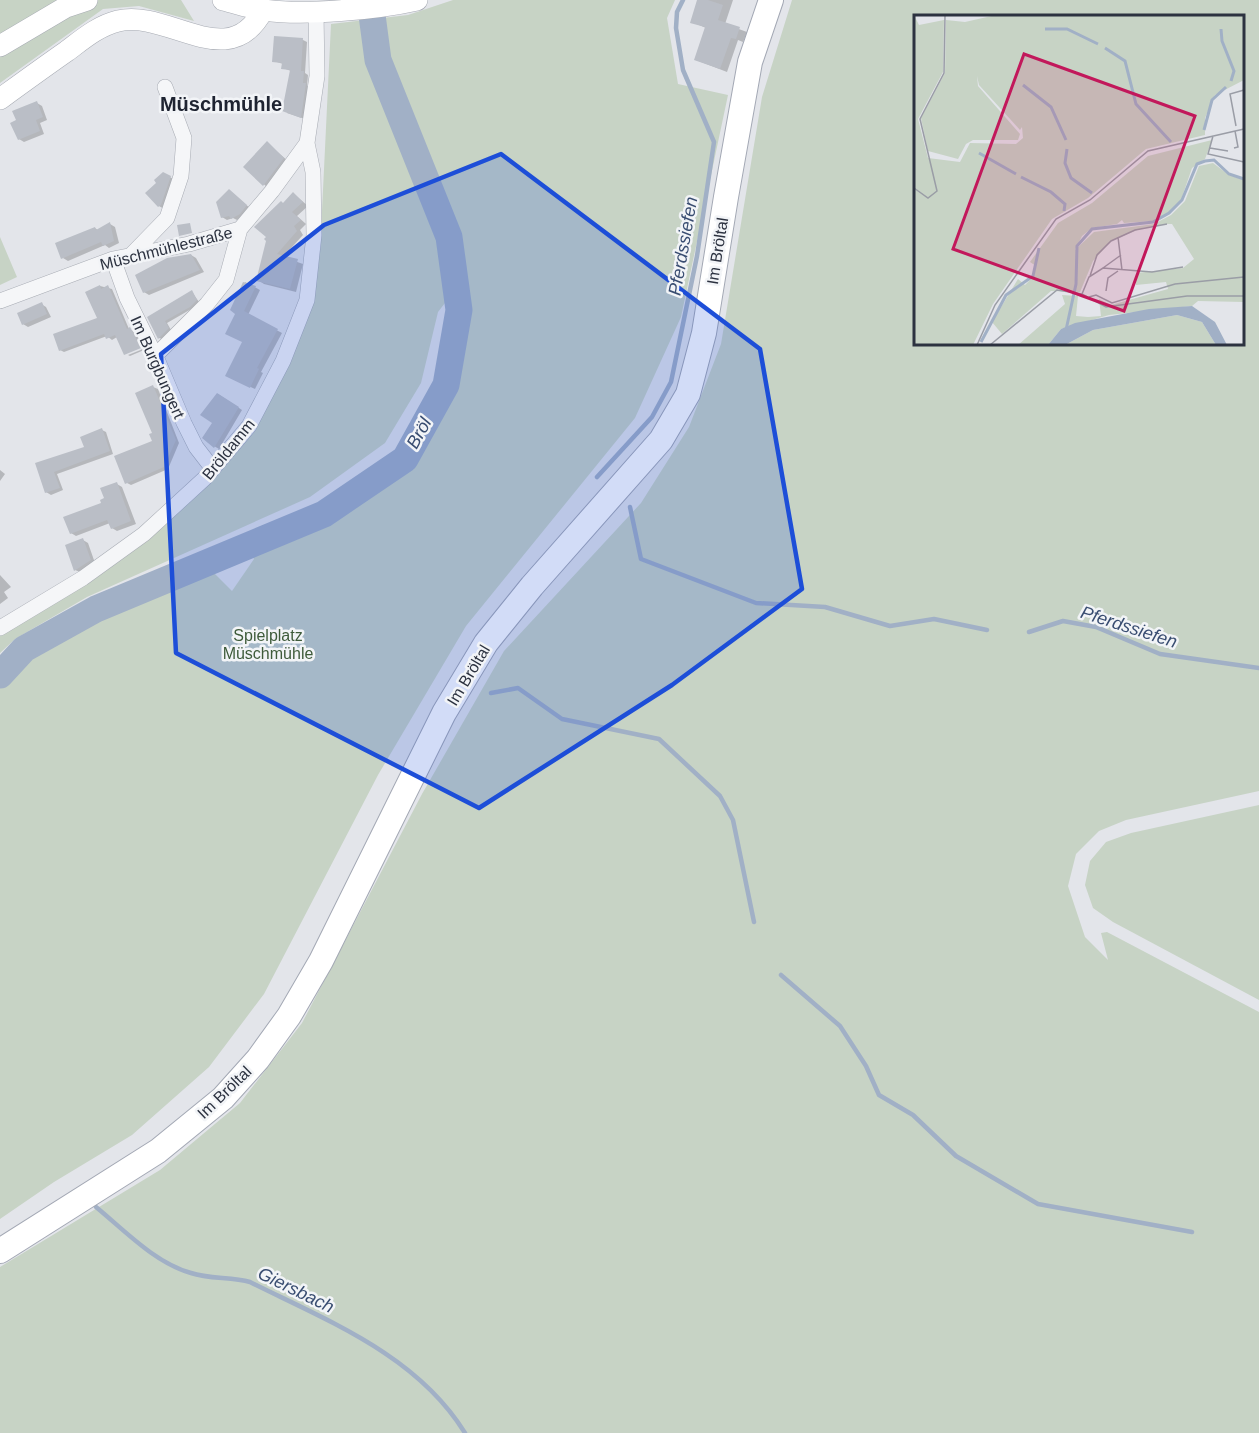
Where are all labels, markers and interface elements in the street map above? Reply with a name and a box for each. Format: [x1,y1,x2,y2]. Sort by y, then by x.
inset map [914,15,1244,345]
district label: Müschmühle [160,93,282,115]
water label: Pferdssiefen [664,195,702,297]
street label: Im Bröltal [704,216,731,286]
street label: Müschmühlestraße [98,224,234,273]
street label: Im Burgbungert [127,313,188,422]
water label: Bröl [402,413,436,452]
street label: Bröldamm [199,416,258,483]
water label: Pferdssiefen [1078,602,1180,652]
park label: Spielplatz Müschmühle [223,627,313,662]
street label: Im Bröltal [444,642,493,709]
street label: Im Bröltal [194,1063,255,1122]
water label: Giersbach [255,1263,337,1317]

